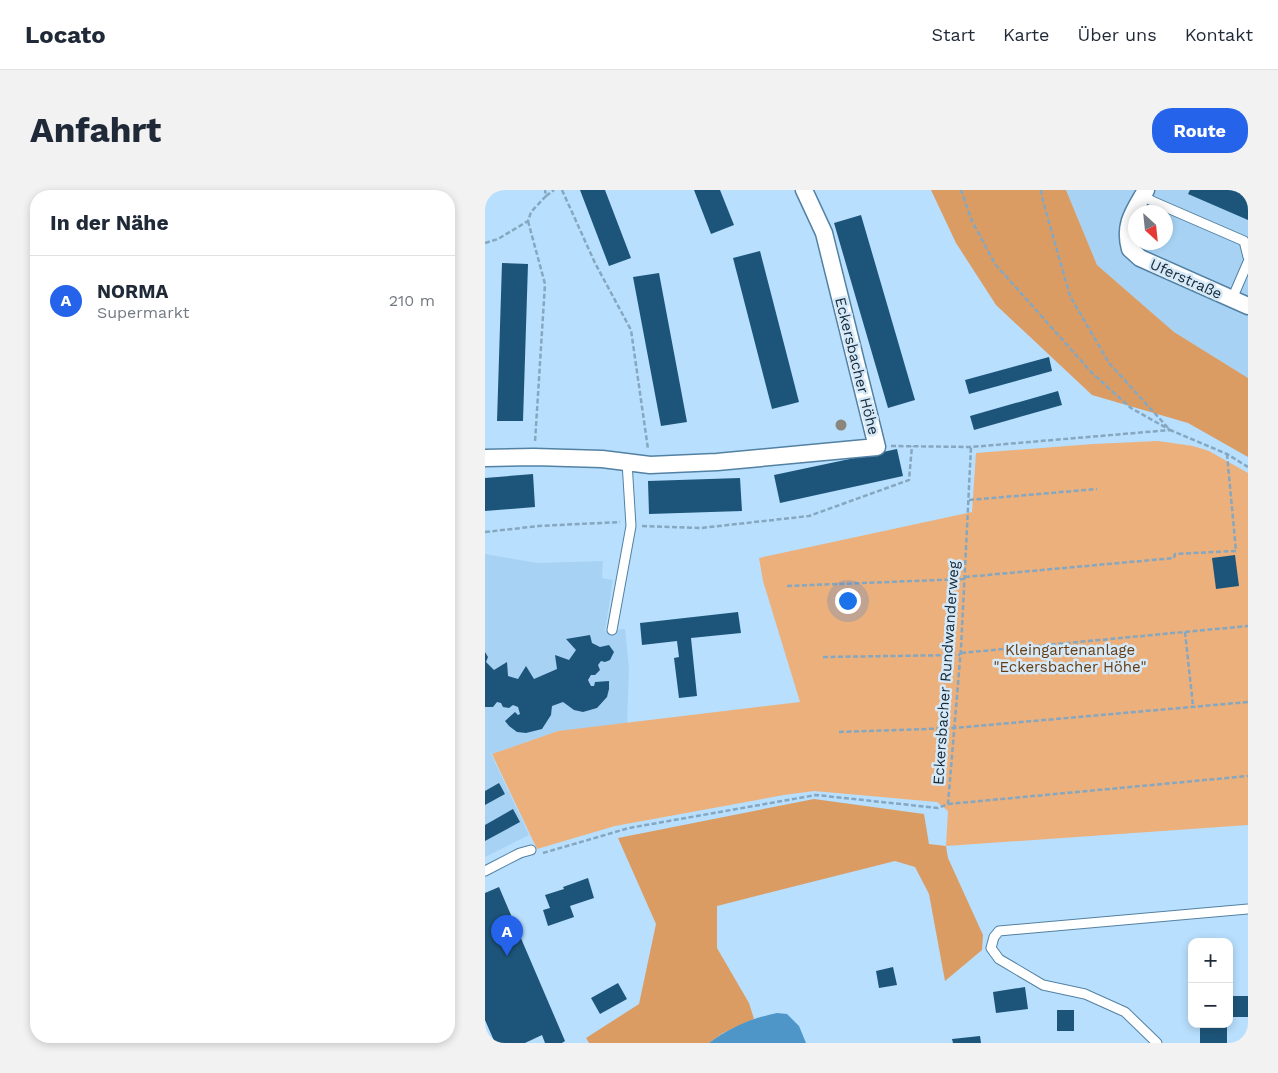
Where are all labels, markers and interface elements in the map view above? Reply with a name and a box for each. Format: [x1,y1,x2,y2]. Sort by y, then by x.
text: Locato [25,21,106,49]
text: Start [931,24,975,45]
text: Karte [1003,24,1050,45]
text: Über uns [1078,24,1157,45]
text: Kontakt [1185,24,1253,45]
button: Route [1152,108,1248,153]
text: Anfahrt [30,109,161,151]
north arrow [1128,205,1173,250]
text: In der Nähe [50,210,169,235]
street label: Uferstraße [1147,255,1225,303]
text: NORMA [97,280,168,303]
text: A [61,291,71,310]
text: 210 m [389,291,435,310]
street label: Eckersbacher Höhe [831,295,883,437]
text: Supermarkt [97,303,189,322]
street label: Eckersbacher Rundwanderweg [929,560,963,786]
your location [835,588,861,614]
park label: Kleingartenanlage "Eckersbacher Höhe" [993,641,1147,676]
pin: A [491,915,523,956]
map controls [1188,938,1233,1028]
button: + [1188,938,1233,983]
button: − [1188,983,1233,1028]

